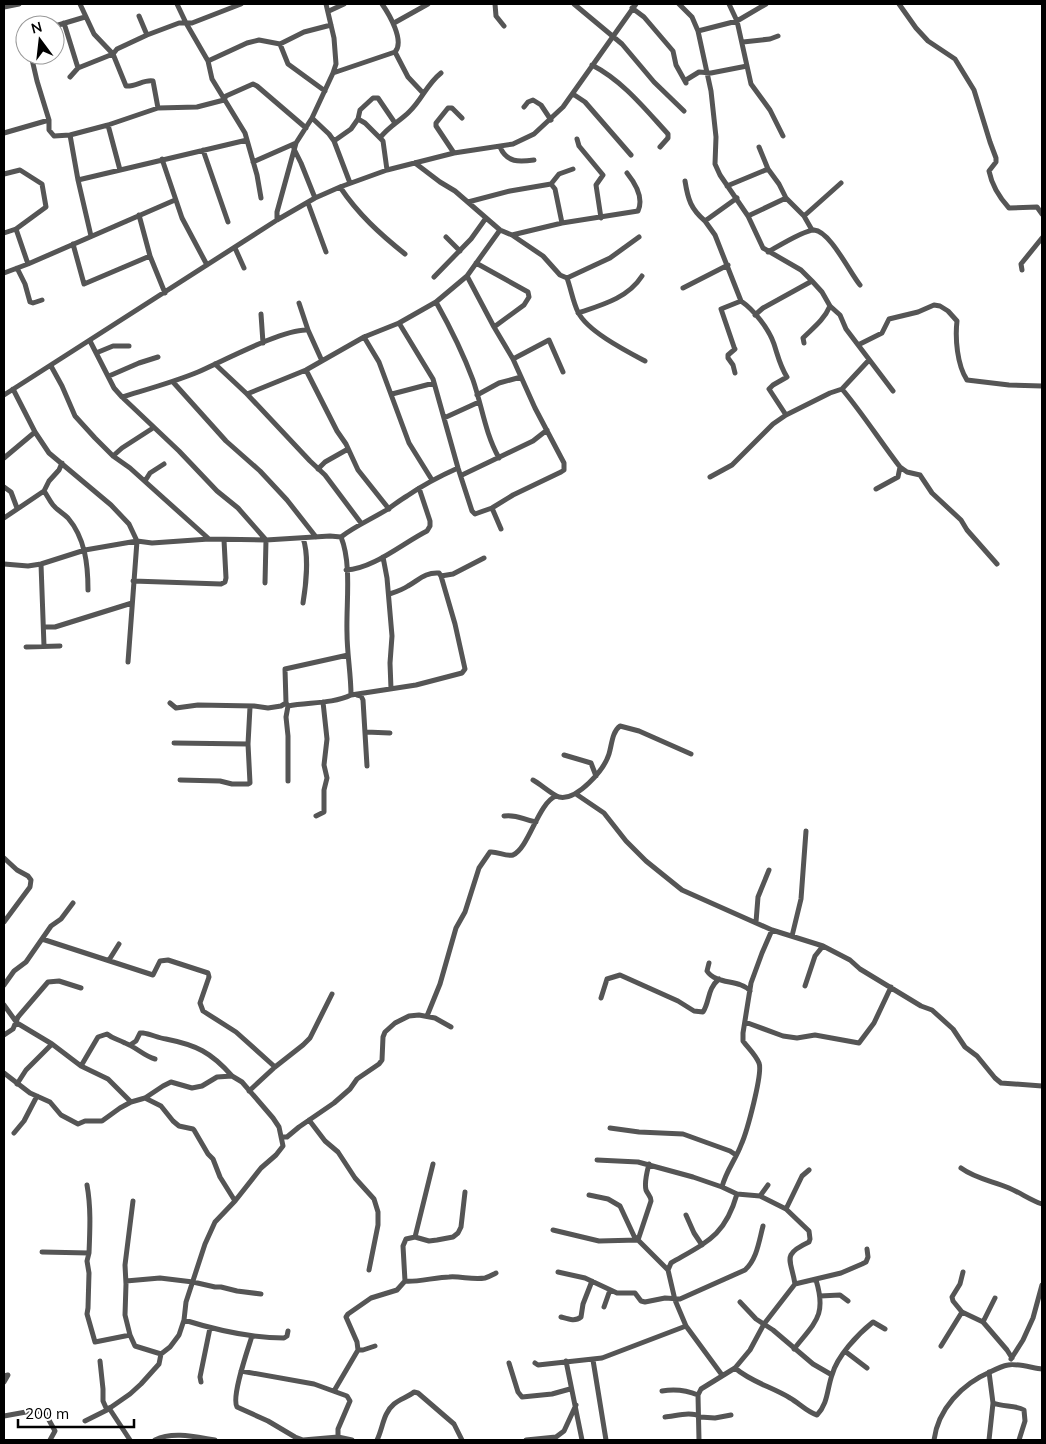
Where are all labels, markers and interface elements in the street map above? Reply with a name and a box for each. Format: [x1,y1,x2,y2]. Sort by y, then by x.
north arrow [15,15,65,65]
text: N [29,17,44,38]
scale bar [18,1396,134,1428]
text: 200 m [25,1404,69,1423]

